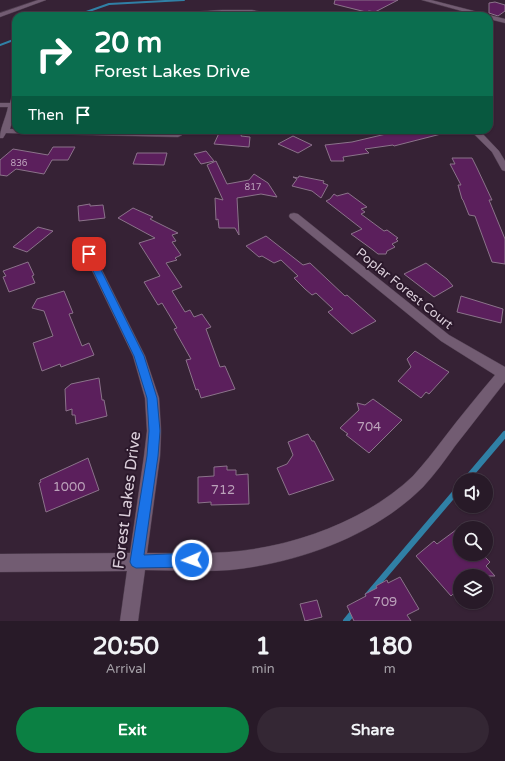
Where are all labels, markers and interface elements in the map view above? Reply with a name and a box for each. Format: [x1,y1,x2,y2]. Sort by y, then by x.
text: 20 m [94,26,162,60]
icon: right [28,28,80,80]
text: Forest Lakes Drive [94,60,250,82]
icon: arrive [72,104,94,126]
text: Then [28,106,64,124]
house number: 836 [11,158,28,169]
house number: 817 [245,182,262,193]
pin [72,237,106,271]
icon: arrive [78,243,100,265]
street label: Poplar Forest Court [353,245,456,333]
house number: 704 [357,419,381,435]
street label: Forest Lakes Drive [109,430,145,570]
map controls [453,473,493,609]
button: sound [453,473,493,513]
house number: 1000 [53,479,85,495]
house number: 712 [211,482,235,498]
button: search [453,521,493,561]
position arrow [171,539,213,581]
button: layers [453,569,493,609]
house number: 709 [373,594,397,610]
text: 20:50 [93,632,159,661]
text: 1 [256,632,271,661]
text: 180 [367,632,412,661]
text: Arrival [106,661,146,677]
text: min [252,661,275,677]
text: m [384,661,396,677]
button: Exit [16,707,249,753]
button: Share [257,707,489,753]

